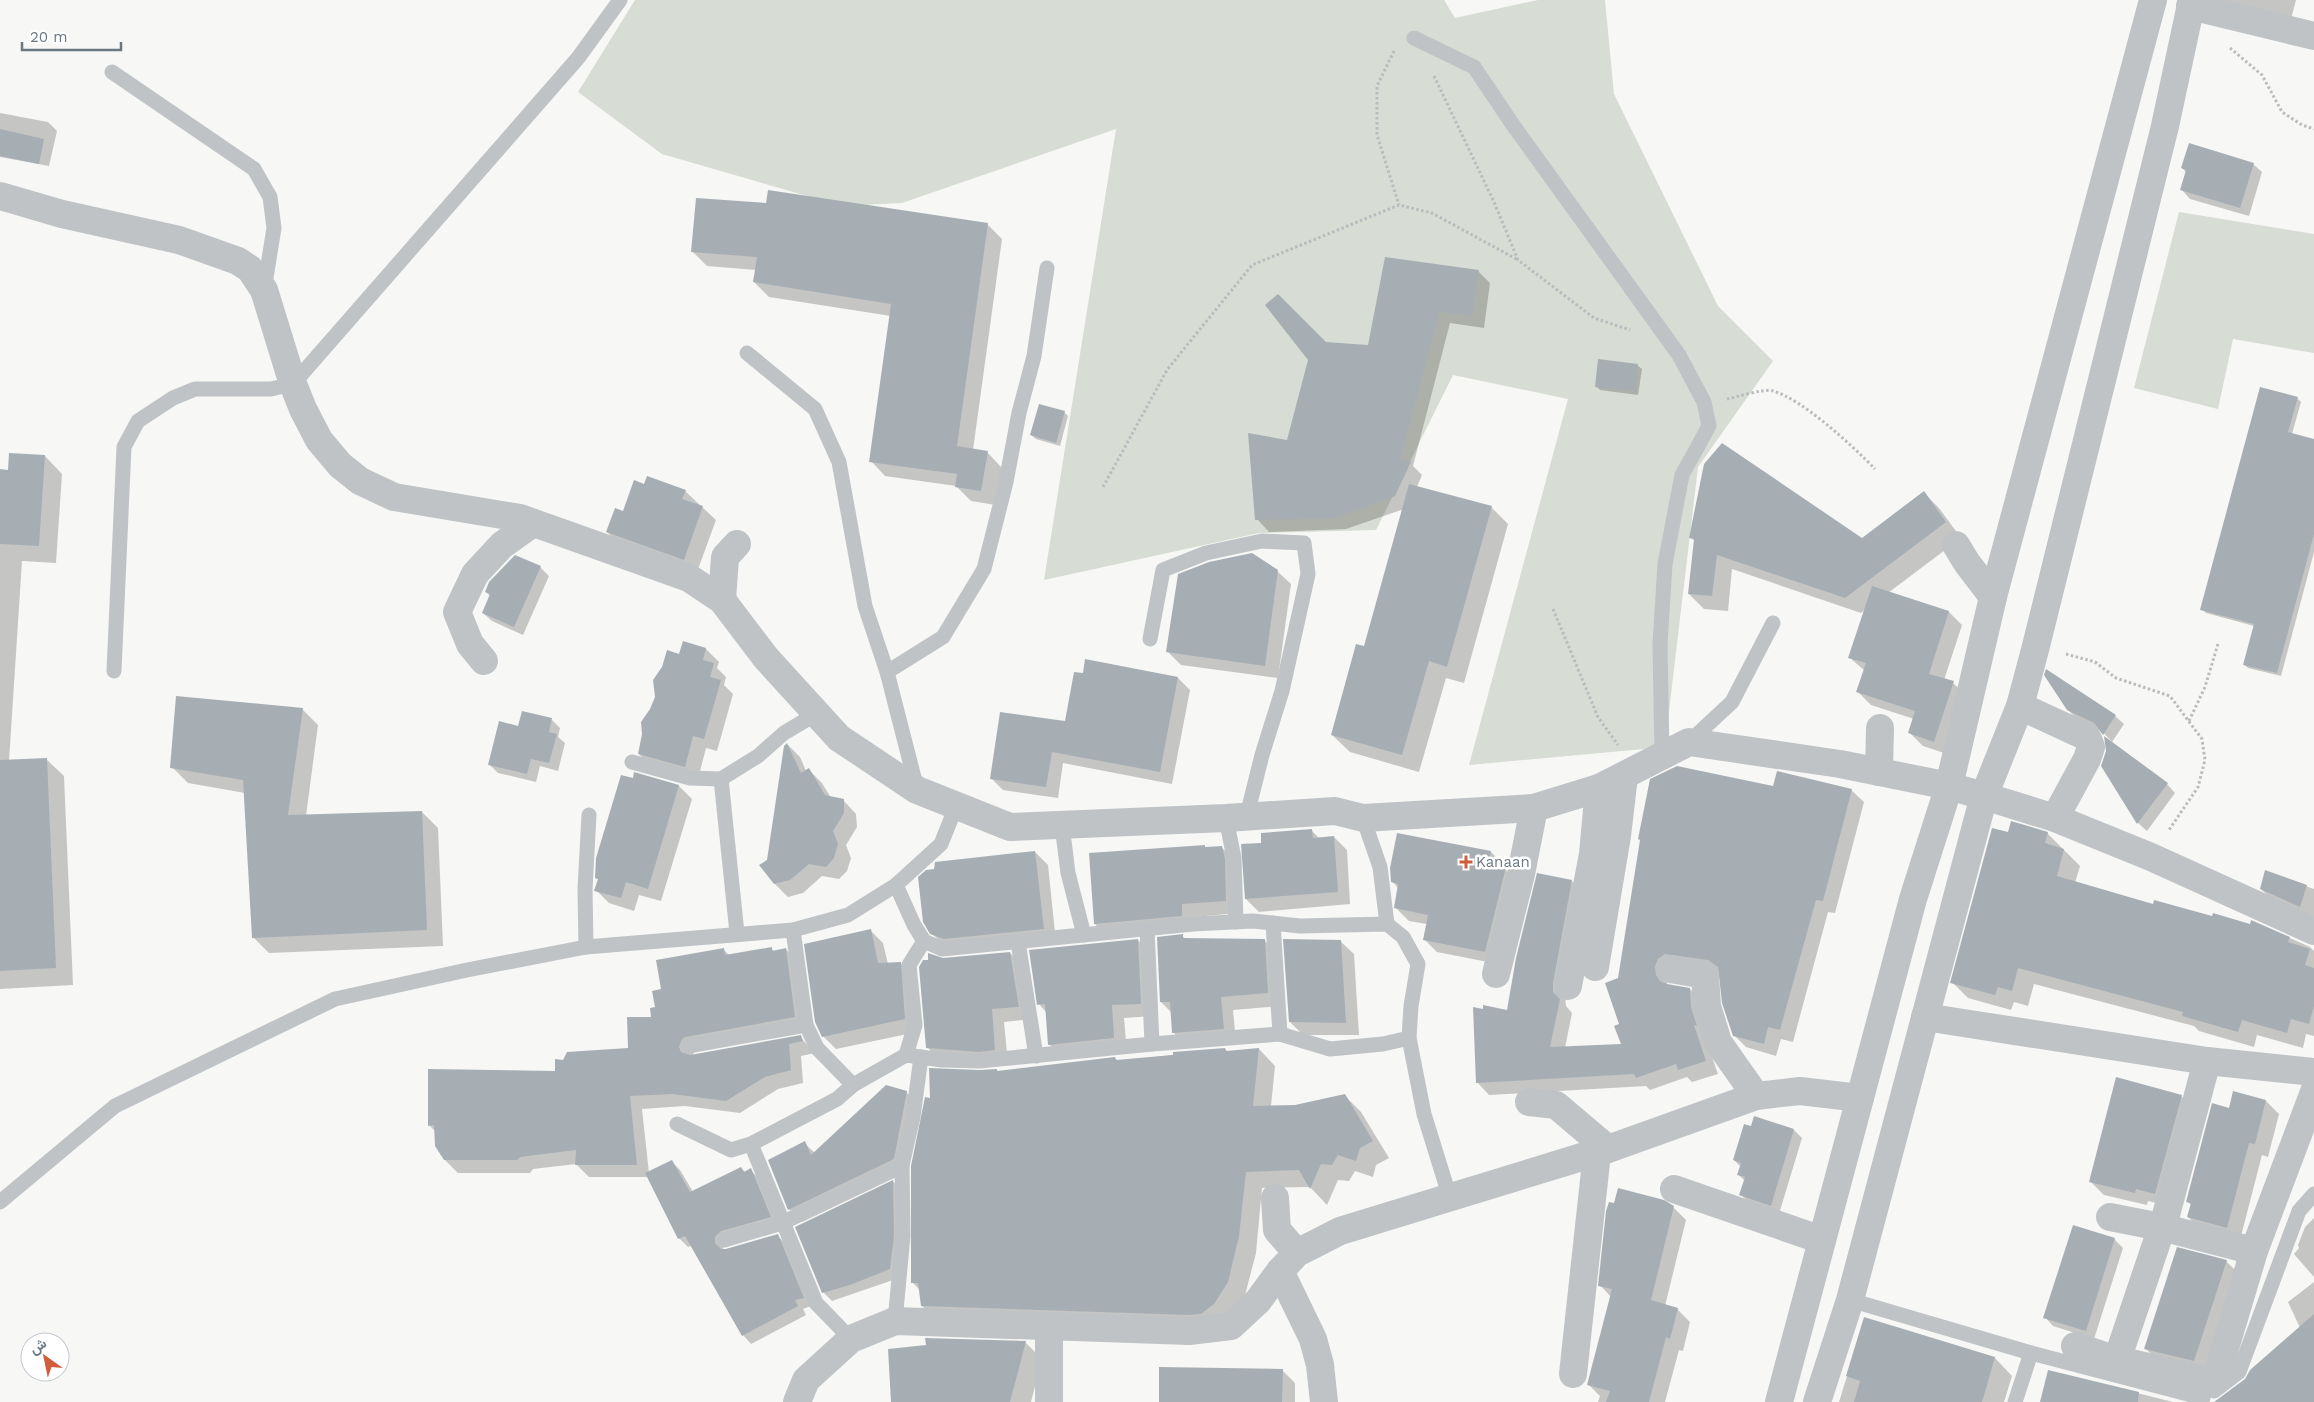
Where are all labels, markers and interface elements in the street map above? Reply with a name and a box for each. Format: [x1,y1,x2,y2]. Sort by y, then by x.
scale bar [22,20,121,52]
text: 20 m [30,28,68,46]
place label: Kanaan [1476,853,1530,871]
marker: Kanaan [1460,856,1472,868]
north arrow [20,1332,70,1382]
text: ش [27,1335,50,1358]

